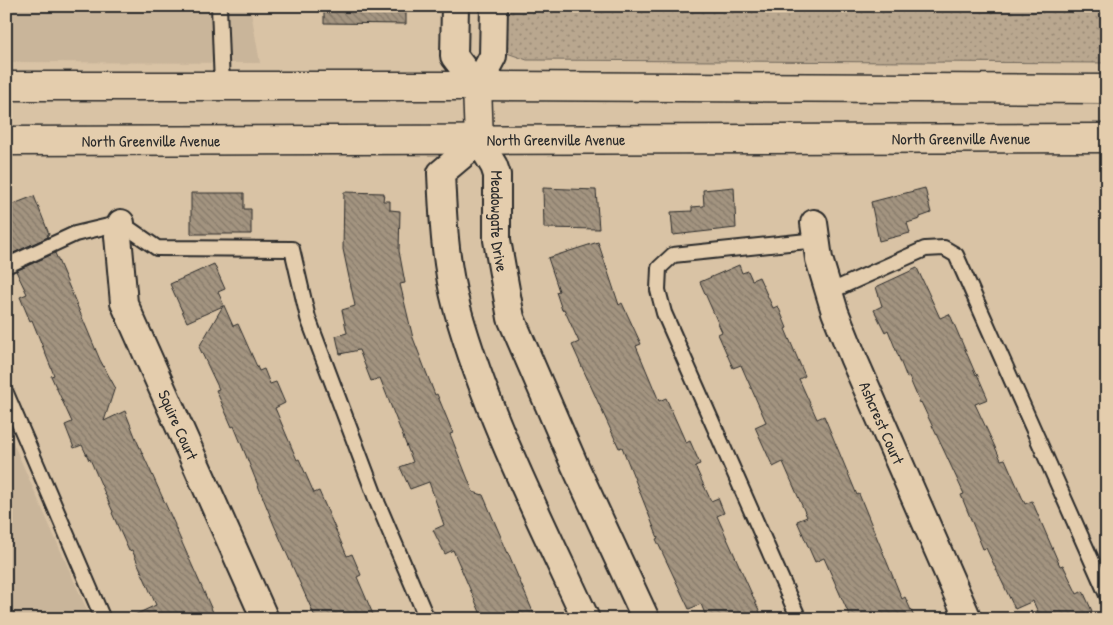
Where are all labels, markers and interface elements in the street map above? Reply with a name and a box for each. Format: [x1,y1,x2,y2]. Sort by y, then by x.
street label: North Greenville Avenue [892,127,1031,150]
street label: North Greenville Avenue [487,128,626,151]
street label: North Greenville Avenue [82,129,221,152]
street label: Meadowgate Drive [486,171,514,274]
street label: Ashcrest Court [854,378,910,468]
street label: Squire Court [153,386,204,464]

